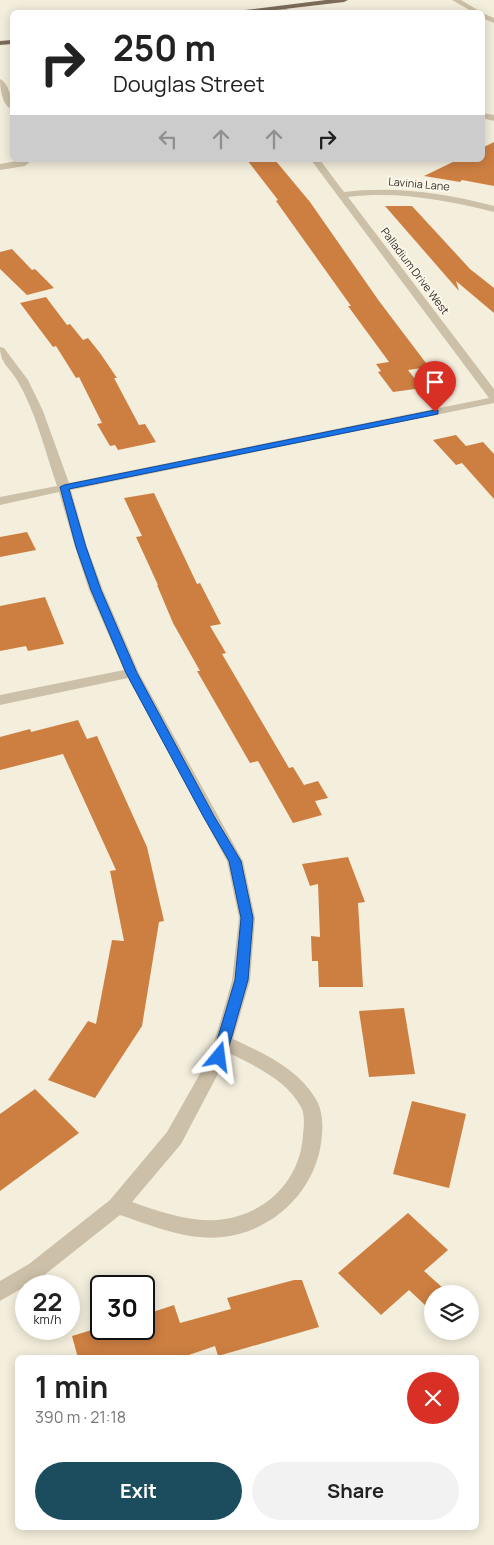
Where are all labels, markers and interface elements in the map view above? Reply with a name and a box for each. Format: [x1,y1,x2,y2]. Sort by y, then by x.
text: 250 m [113,24,216,72]
icon: right [30,30,95,95]
text: Douglas Street [113,69,265,99]
icon: left [154,125,182,153]
icon: ahead [207,125,235,153]
icon: ahead [260,125,288,153]
icon: right [313,125,341,153]
street label: Lavinia Lane [388,173,451,194]
street label: Palladium Drive West [378,224,453,317]
pin [414,361,456,412]
icon: arrive [421,368,449,396]
position arrow [192,1030,244,1082]
speed limit sign: 30 [90,1275,155,1340]
text: 22 [33,1284,62,1319]
map controls [424,1285,479,1340]
button: layers [424,1285,479,1340]
text: km/h [34,1311,61,1328]
text: 1 min [35,1366,108,1407]
button: close [407,1372,459,1424]
text: 390 m · 21:18 [35,1406,126,1428]
button: Exit [35,1462,242,1520]
button: Share [252,1462,459,1520]

